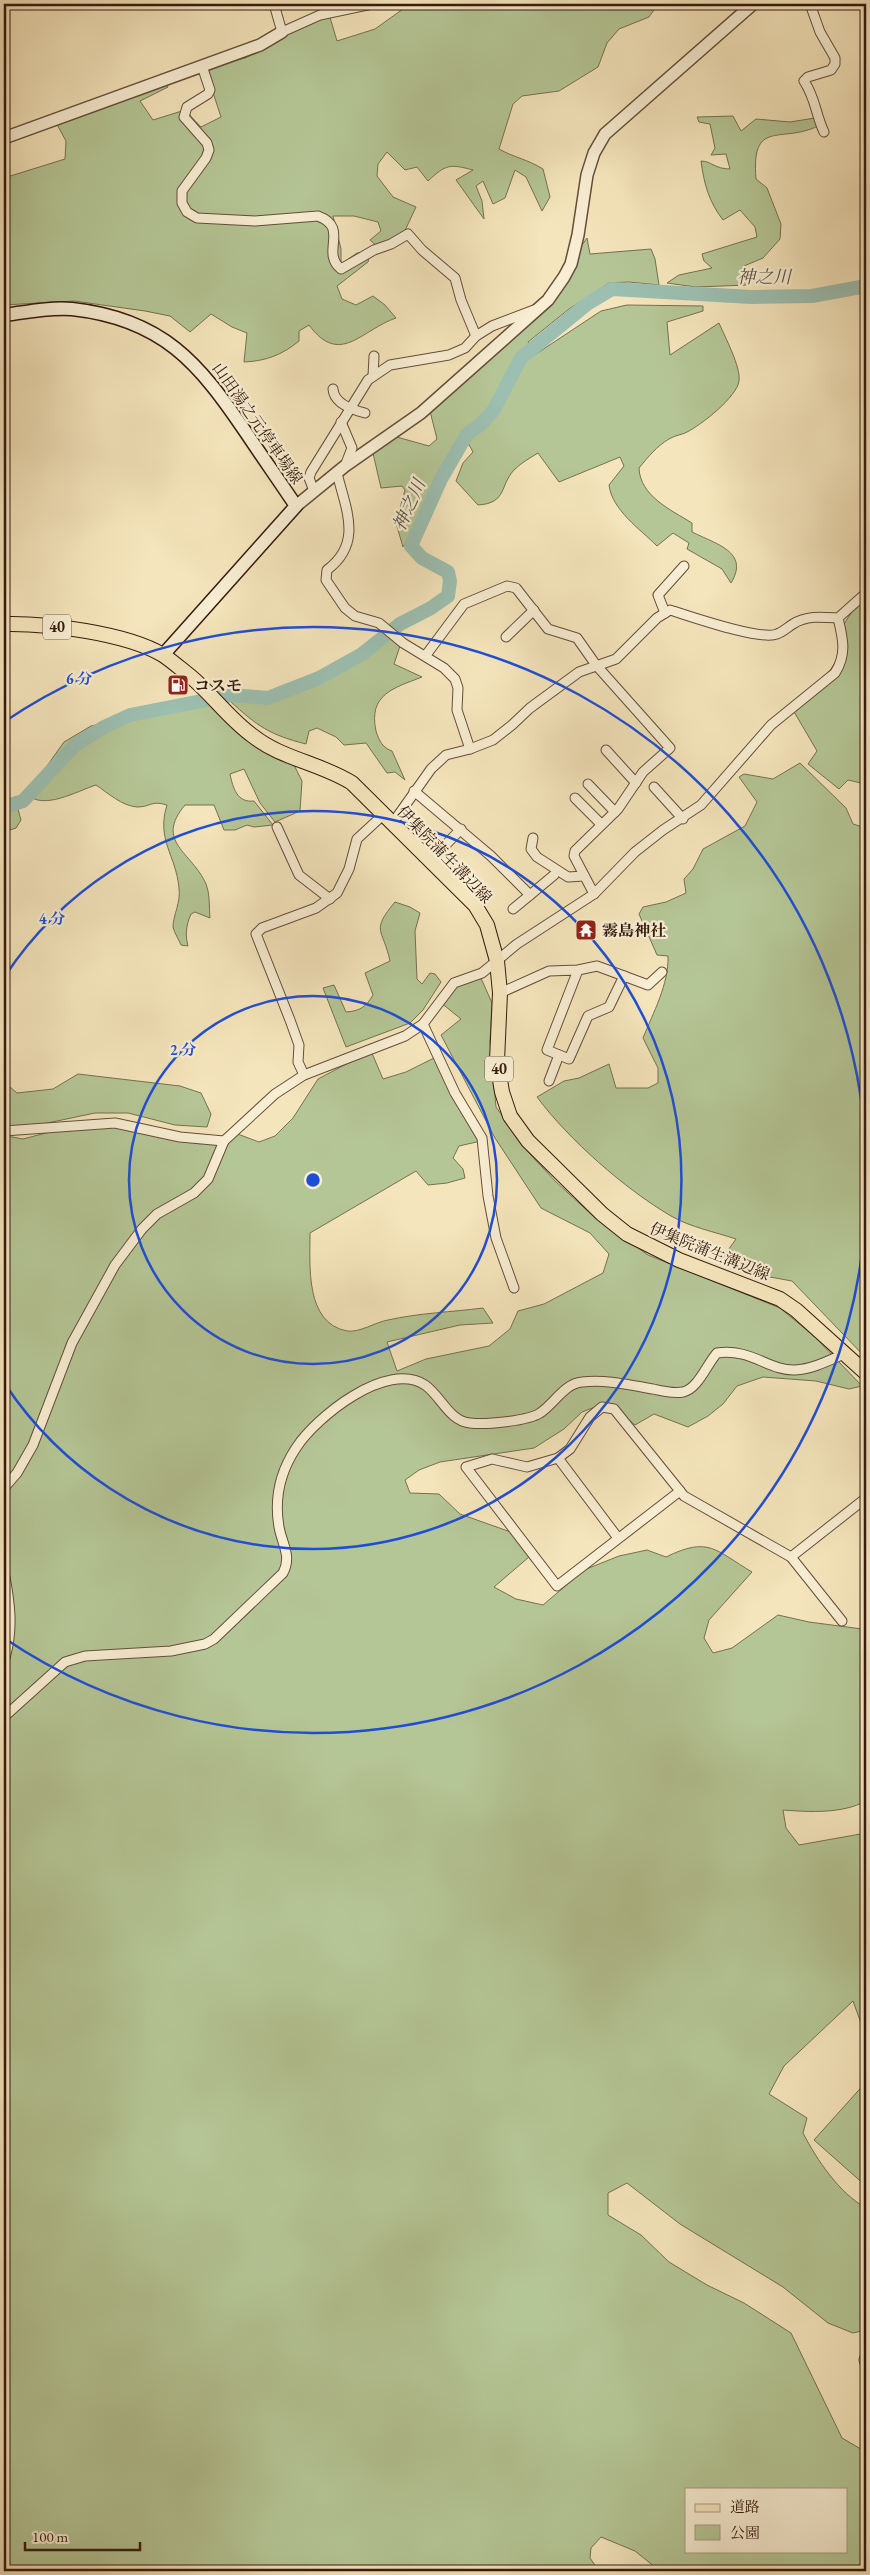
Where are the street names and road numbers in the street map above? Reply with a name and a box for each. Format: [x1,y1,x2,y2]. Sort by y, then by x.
street label: 山田湯之元停車場線 [208,358,307,488]
road number: 40 [43,614,71,640]
street label: 伊集院蒲生溝辺線 [393,801,497,908]
road number: 40 [485,1056,513,1082]
street label: 伊集院蒲生溝辺線 [647,1218,773,1285]

